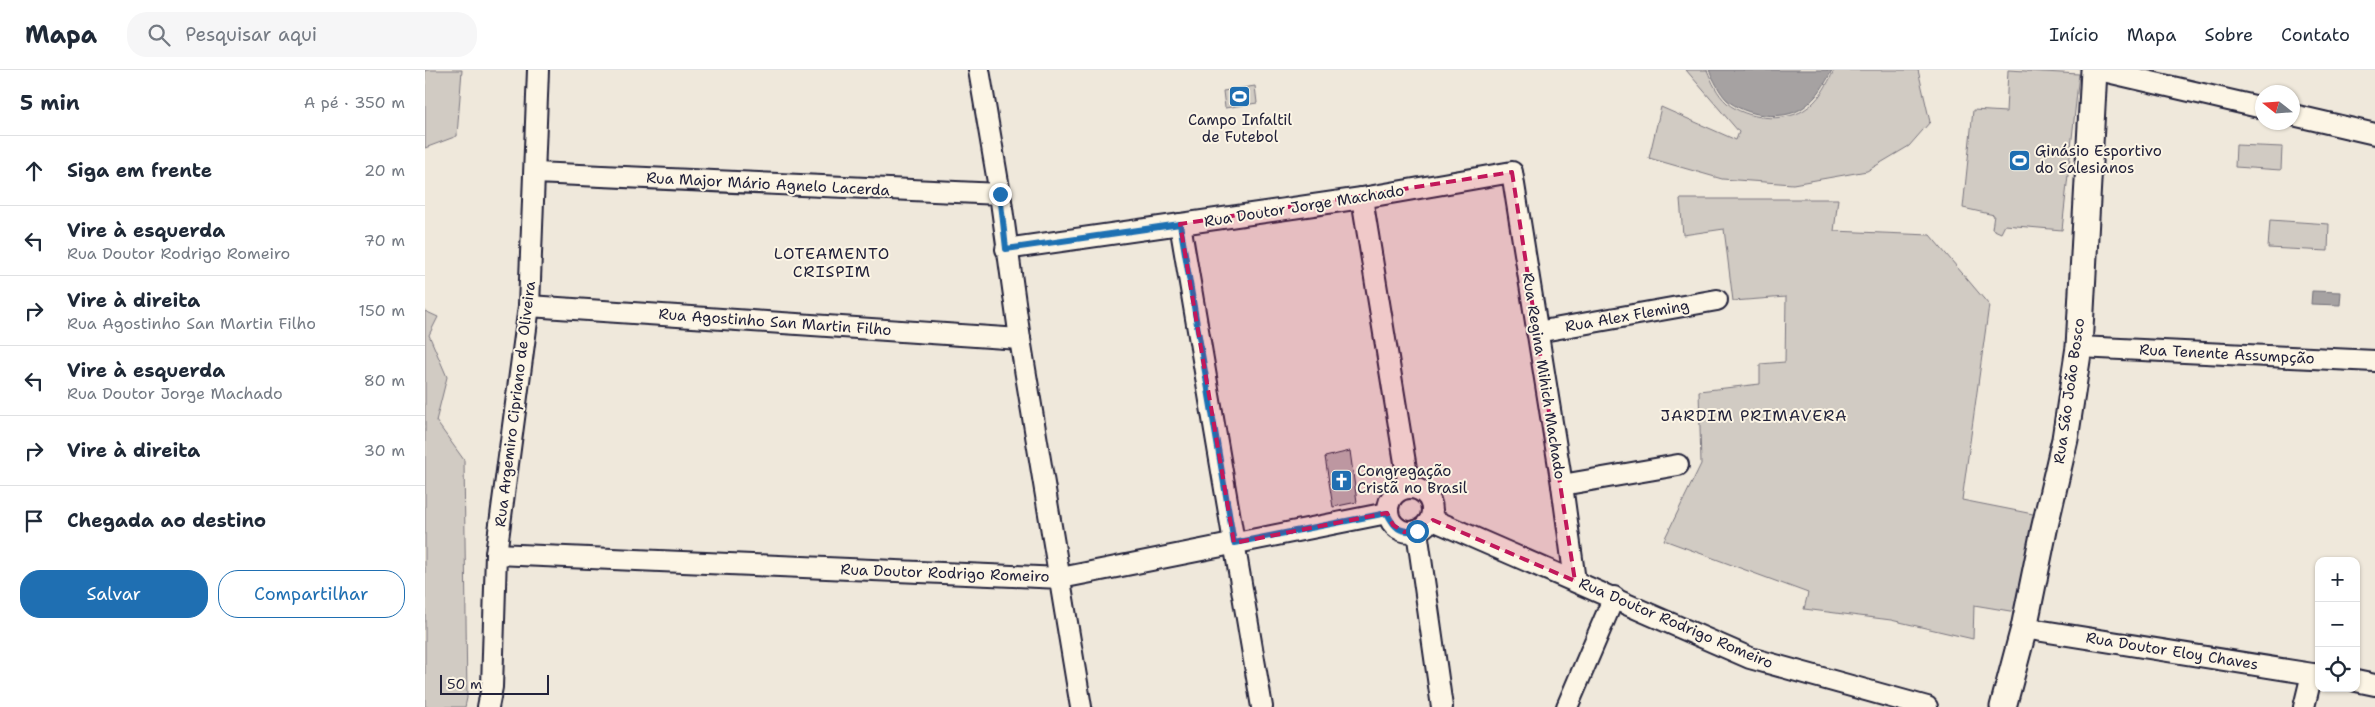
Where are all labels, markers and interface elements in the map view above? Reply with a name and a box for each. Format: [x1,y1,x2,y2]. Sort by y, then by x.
search box [127,12,477,57]
text: Mapa [25,19,97,51]
icon: search [145,21,173,49]
text: Pesquisar aqui [185,22,317,47]
text: Início [2049,23,2099,47]
text: Mapa [2127,23,2176,47]
text: Sobre [2204,23,2253,47]
text: Contato [2281,23,2350,47]
sports icon: Campo Infaltil de Futebol [1228,85,1252,109]
north arrow [2255,85,2300,130]
text: 5 min [20,89,80,117]
text: A pé · 350 m [304,92,405,113]
place label: Campo Infaltil de Futebol [1188,110,1293,147]
place label: Ginásio Esportivo do Salesianos [2035,141,2162,178]
sports icon: Ginásio Esportivo do Salesianos [2007,148,2031,172]
icon: ahead [20,157,48,185]
text: Siga em frente [67,158,212,183]
text: 20 m [364,160,405,181]
street label: Rua Major Mário Agnelo Lacerda [646,168,891,200]
street label: Rua Doutor Jorge Machado [1203,180,1405,232]
route end [989,183,1012,206]
text: Vire à esquerda [67,218,225,243]
icon: left [20,227,48,255]
text: 70 m [364,230,405,251]
text: Rua Doutor Rodrigo Romeiro [67,243,290,264]
district label: LOTEAMENTO CRISPIM [774,243,890,282]
street label: Rua Regina Mihich Machado [1518,271,1570,481]
street label: Rua Argemiro Cipriano de Oliveira [490,279,540,528]
text: Vire à direita [67,288,200,313]
street label: Rua Alex Fleming [1563,295,1691,337]
icon: right [20,297,48,325]
text: 150 m [358,300,405,321]
street label: Rua Agostinho San Martin Filho [658,304,892,340]
text: Rua Agostinho San Martin Filho [67,313,316,334]
street label: Rua São João Bosco [2049,317,2089,465]
street label: Rua Tenente Assumpção [2139,339,2315,369]
text: Vire à esquerda [67,358,225,383]
icon: left [20,367,48,395]
text: 80 m [364,370,405,391]
text: Rua Doutor Jorge Machado [67,383,283,404]
district label: JARDIM PRIMAVERA [1660,405,1848,426]
icon: right [20,437,48,465]
text: Vire à direita [67,438,200,463]
text: 30 m [364,440,405,461]
place label: Congregação Cristã no Brasil [1357,461,1468,498]
church icon: Congregação Cristã no Brasil [1329,468,1353,492]
icon: arrive [20,507,48,535]
text: Chegada ao destino [67,508,266,533]
route start [1406,520,1429,543]
map controls [2315,557,2360,692]
button: + [2315,557,2360,602]
street label: Rua Doutor Rodrigo Romeiro [840,559,1050,587]
button: Salvar [20,570,208,618]
button: Compartilhar [218,570,405,618]
street label: Rua Doutor Rodrigo Romeiro [1576,573,1776,673]
button: − [2315,602,2360,647]
street label: Rua Doutor Eloy Chaves [2084,627,2260,675]
button: locate [2315,647,2360,692]
scale bar [440,672,549,695]
text: 50 m [447,675,482,693]

